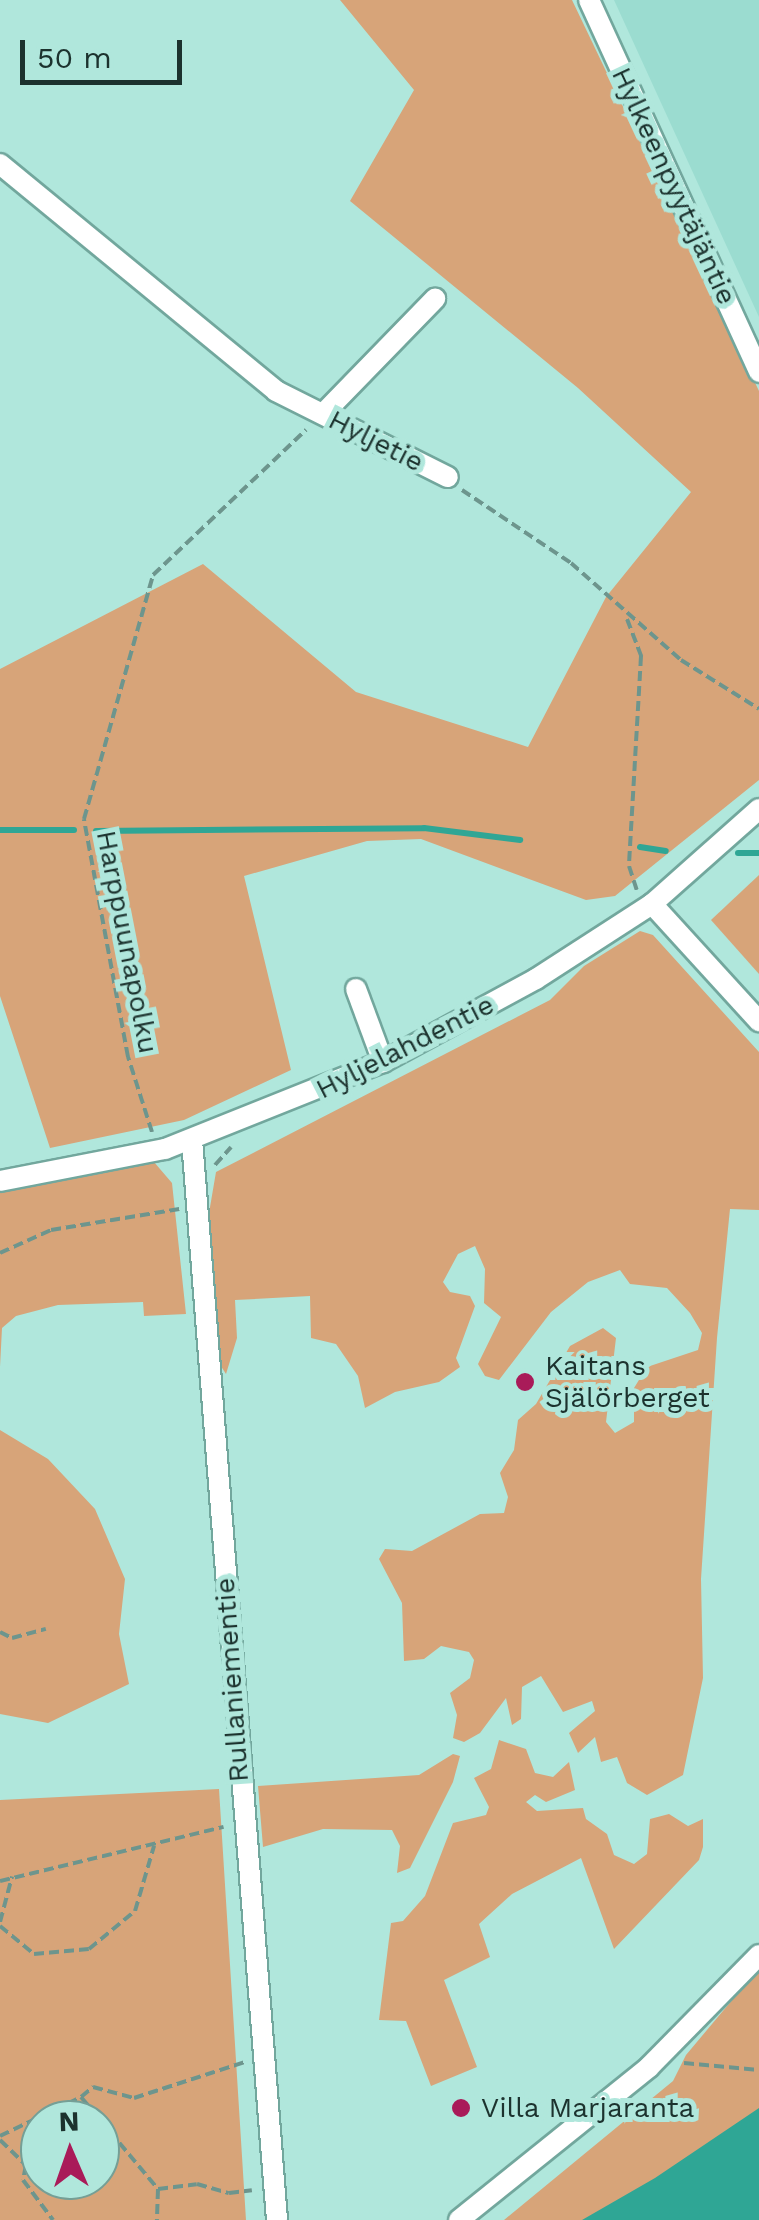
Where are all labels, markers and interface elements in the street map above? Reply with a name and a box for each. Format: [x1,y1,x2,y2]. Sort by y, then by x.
scale bar [25,20,188,82]
text: 50 m [37,40,112,75]
street label: Hylkeenpyytäjäntie [604,62,744,310]
street label: Hyljetie [323,403,429,479]
street label: Harppuunapolku [89,828,165,1056]
street label: Hyljelahdentie [310,988,500,1106]
place label: Kaitans Själörberget [545,1349,710,1415]
marker: Kaitans Själörberget [514,1371,536,1393]
street label: Rullaniementie [208,1577,256,1783]
place label: Villa Marjaranta [481,2091,695,2125]
marker: Villa Marjaranta [450,2097,472,2119]
north arrow [20,2100,120,2200]
text: N [58,2105,80,2138]

